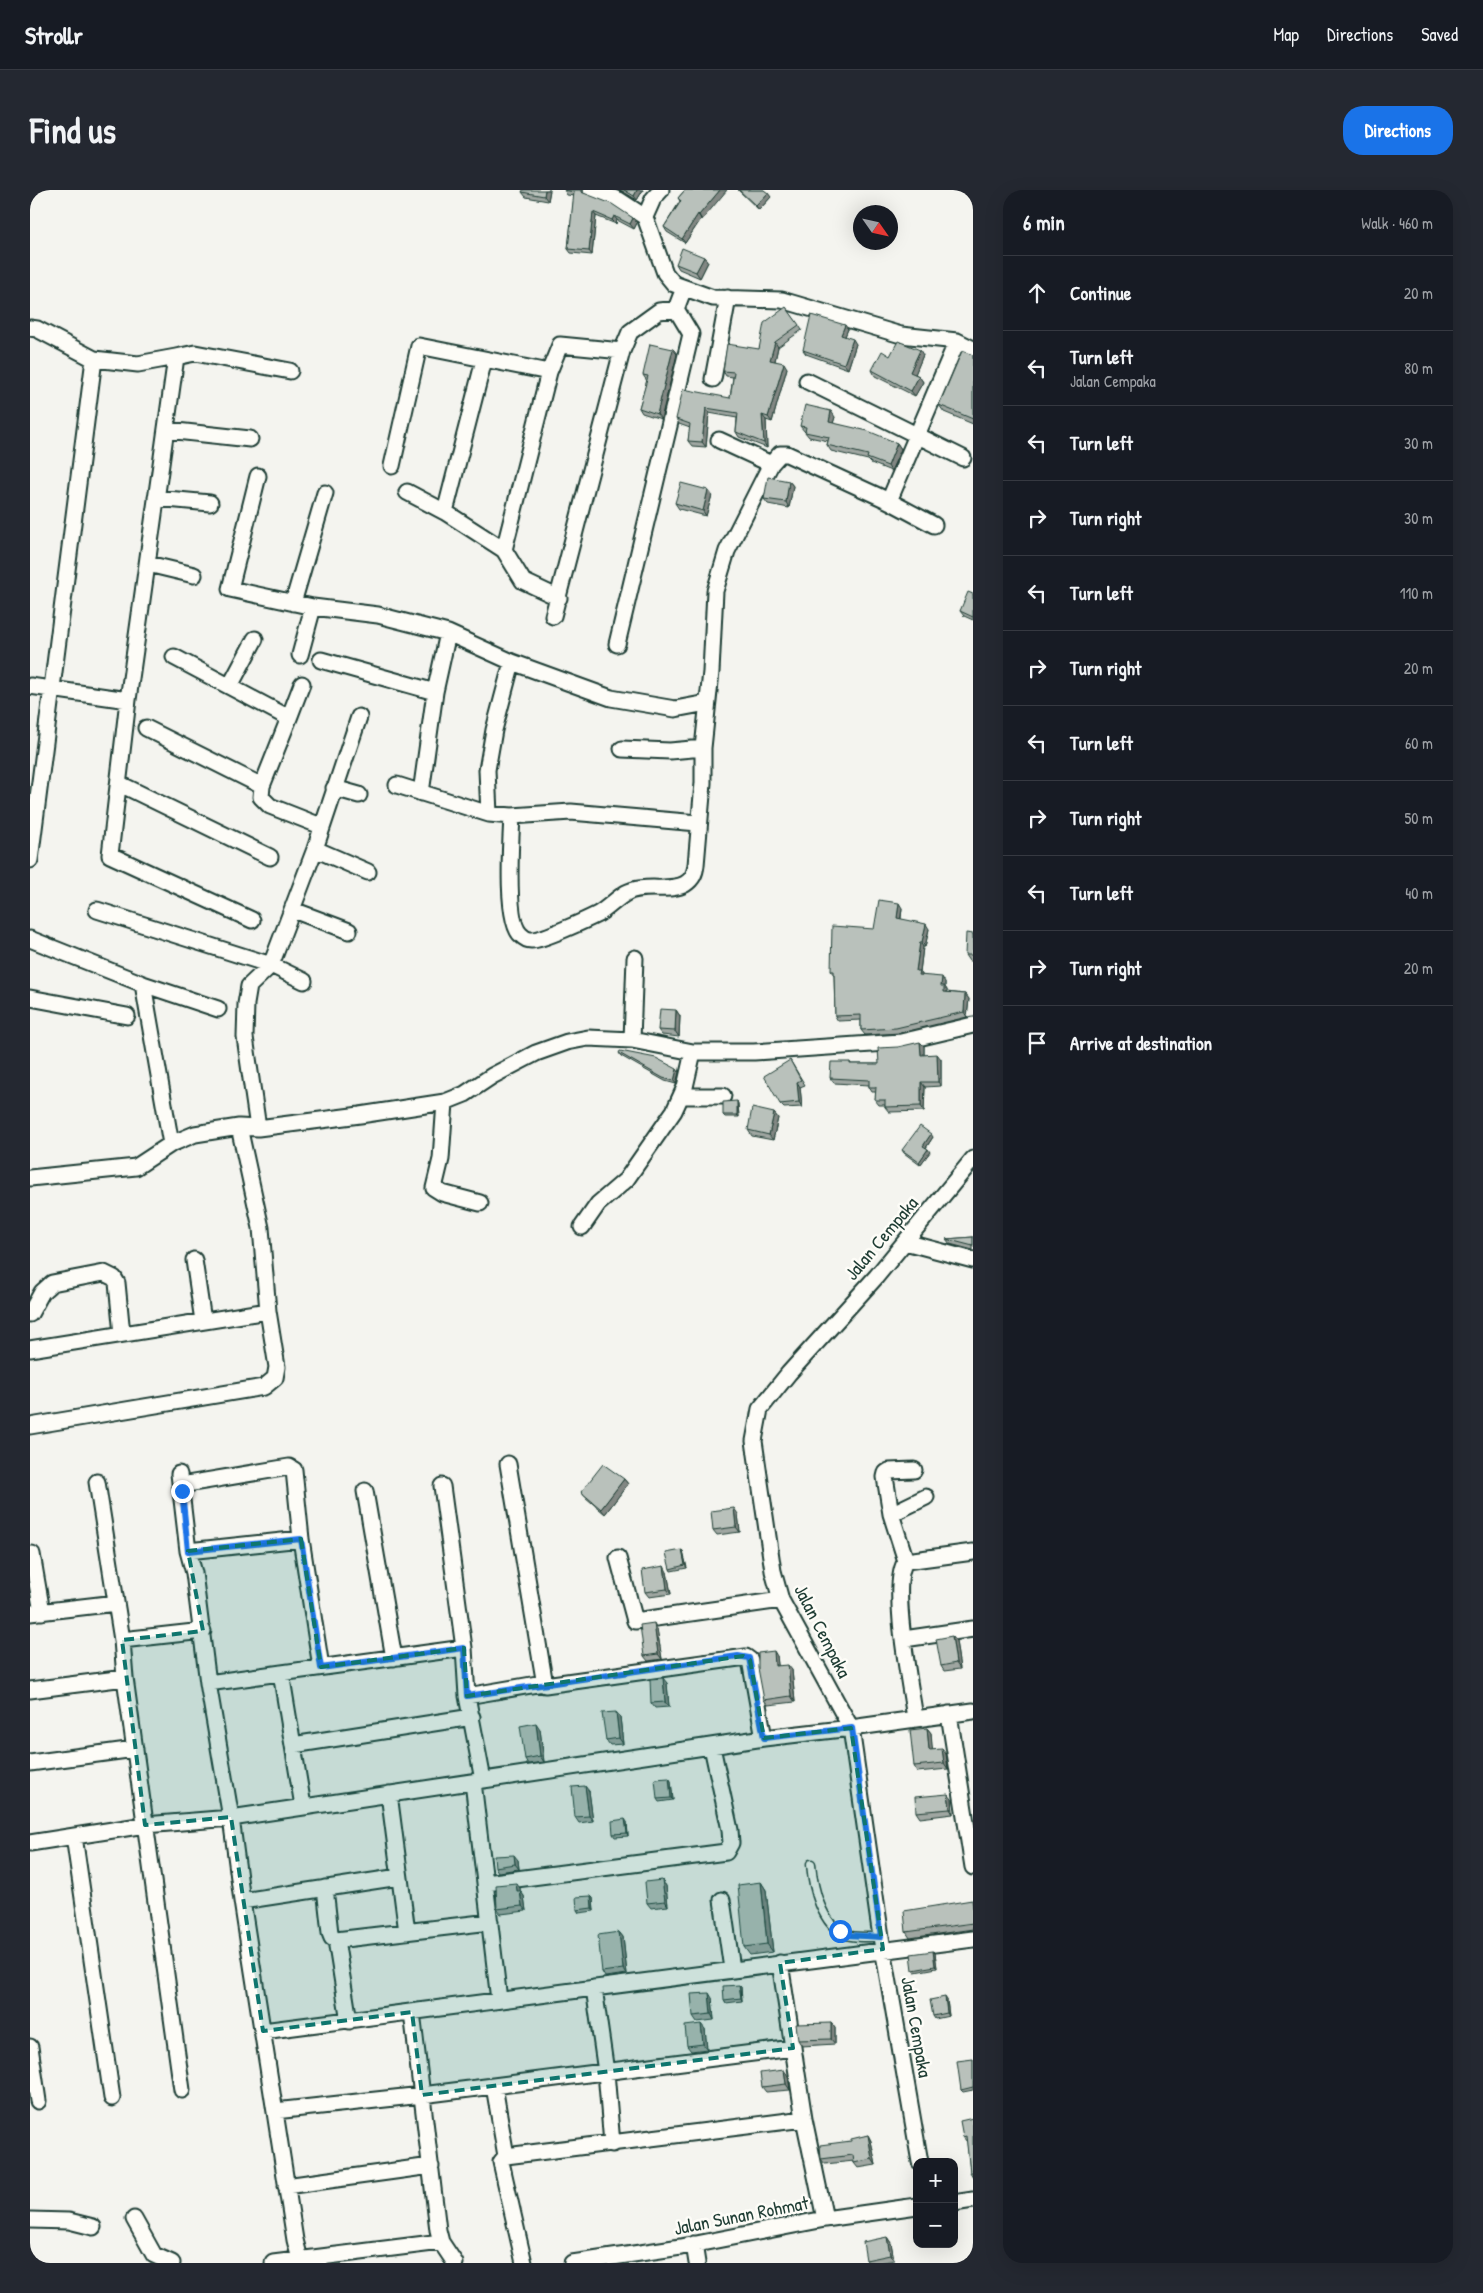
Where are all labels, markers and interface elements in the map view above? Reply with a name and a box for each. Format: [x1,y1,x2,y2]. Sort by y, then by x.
text: Strollr [25,19,83,51]
text: Map [1274,22,1299,47]
text: Directions [1327,22,1393,47]
text: Saved [1421,22,1458,47]
button: Directions [1343,106,1453,155]
text: Find us [30,107,116,154]
north arrow [853,205,898,250]
text: 6 min [1023,208,1065,237]
text: Walk · 460 m [1361,212,1433,234]
icon: ahead [1023,279,1051,307]
text: Continue [1070,280,1131,306]
text: 20 m [1404,282,1433,304]
text: Turn left [1070,344,1133,370]
icon: left [1023,354,1051,382]
text: 80 m [1404,357,1433,379]
text: Jalan Cempaka [1070,370,1156,392]
icon: left [1023,429,1051,457]
text: Turn left [1070,430,1133,456]
text: 30 m [1404,432,1433,454]
icon: right [1023,504,1051,532]
text: Turn right [1070,505,1141,531]
text: 30 m [1404,507,1433,529]
icon: left [1023,579,1051,607]
text: Turn left [1070,580,1133,606]
text: 110 m [1400,582,1433,604]
icon: right [1023,654,1051,682]
text: Turn right [1070,655,1141,681]
text: 20 m [1404,657,1433,679]
icon: left [1023,729,1051,757]
text: Turn left [1070,730,1133,756]
text: 60 m [1405,732,1433,754]
icon: right [1023,804,1051,832]
text: Turn right [1070,805,1141,831]
text: 50 m [1405,807,1433,829]
icon: left [1023,879,1051,907]
text: Turn left [1070,880,1133,906]
text: 40 m [1405,882,1433,904]
icon: right [1023,954,1051,982]
text: Turn right [1070,955,1141,981]
text: 20 m [1404,957,1433,979]
icon: arrive [1023,1029,1051,1057]
text: Arrive at destination [1070,1030,1212,1056]
street label: Jalan Cempaka [838,1190,924,1285]
route end [171,1480,194,1503]
street label: Jalan Cempaka [788,1580,858,1683]
route start [829,1920,852,1943]
street label: Jalan Cempaka [895,1975,939,2080]
map controls [913,2158,958,2248]
button: + [913,2158,958,2203]
street label: Jalan Sunan Rohmat [672,2189,811,2241]
button: − [913,2203,958,2248]

